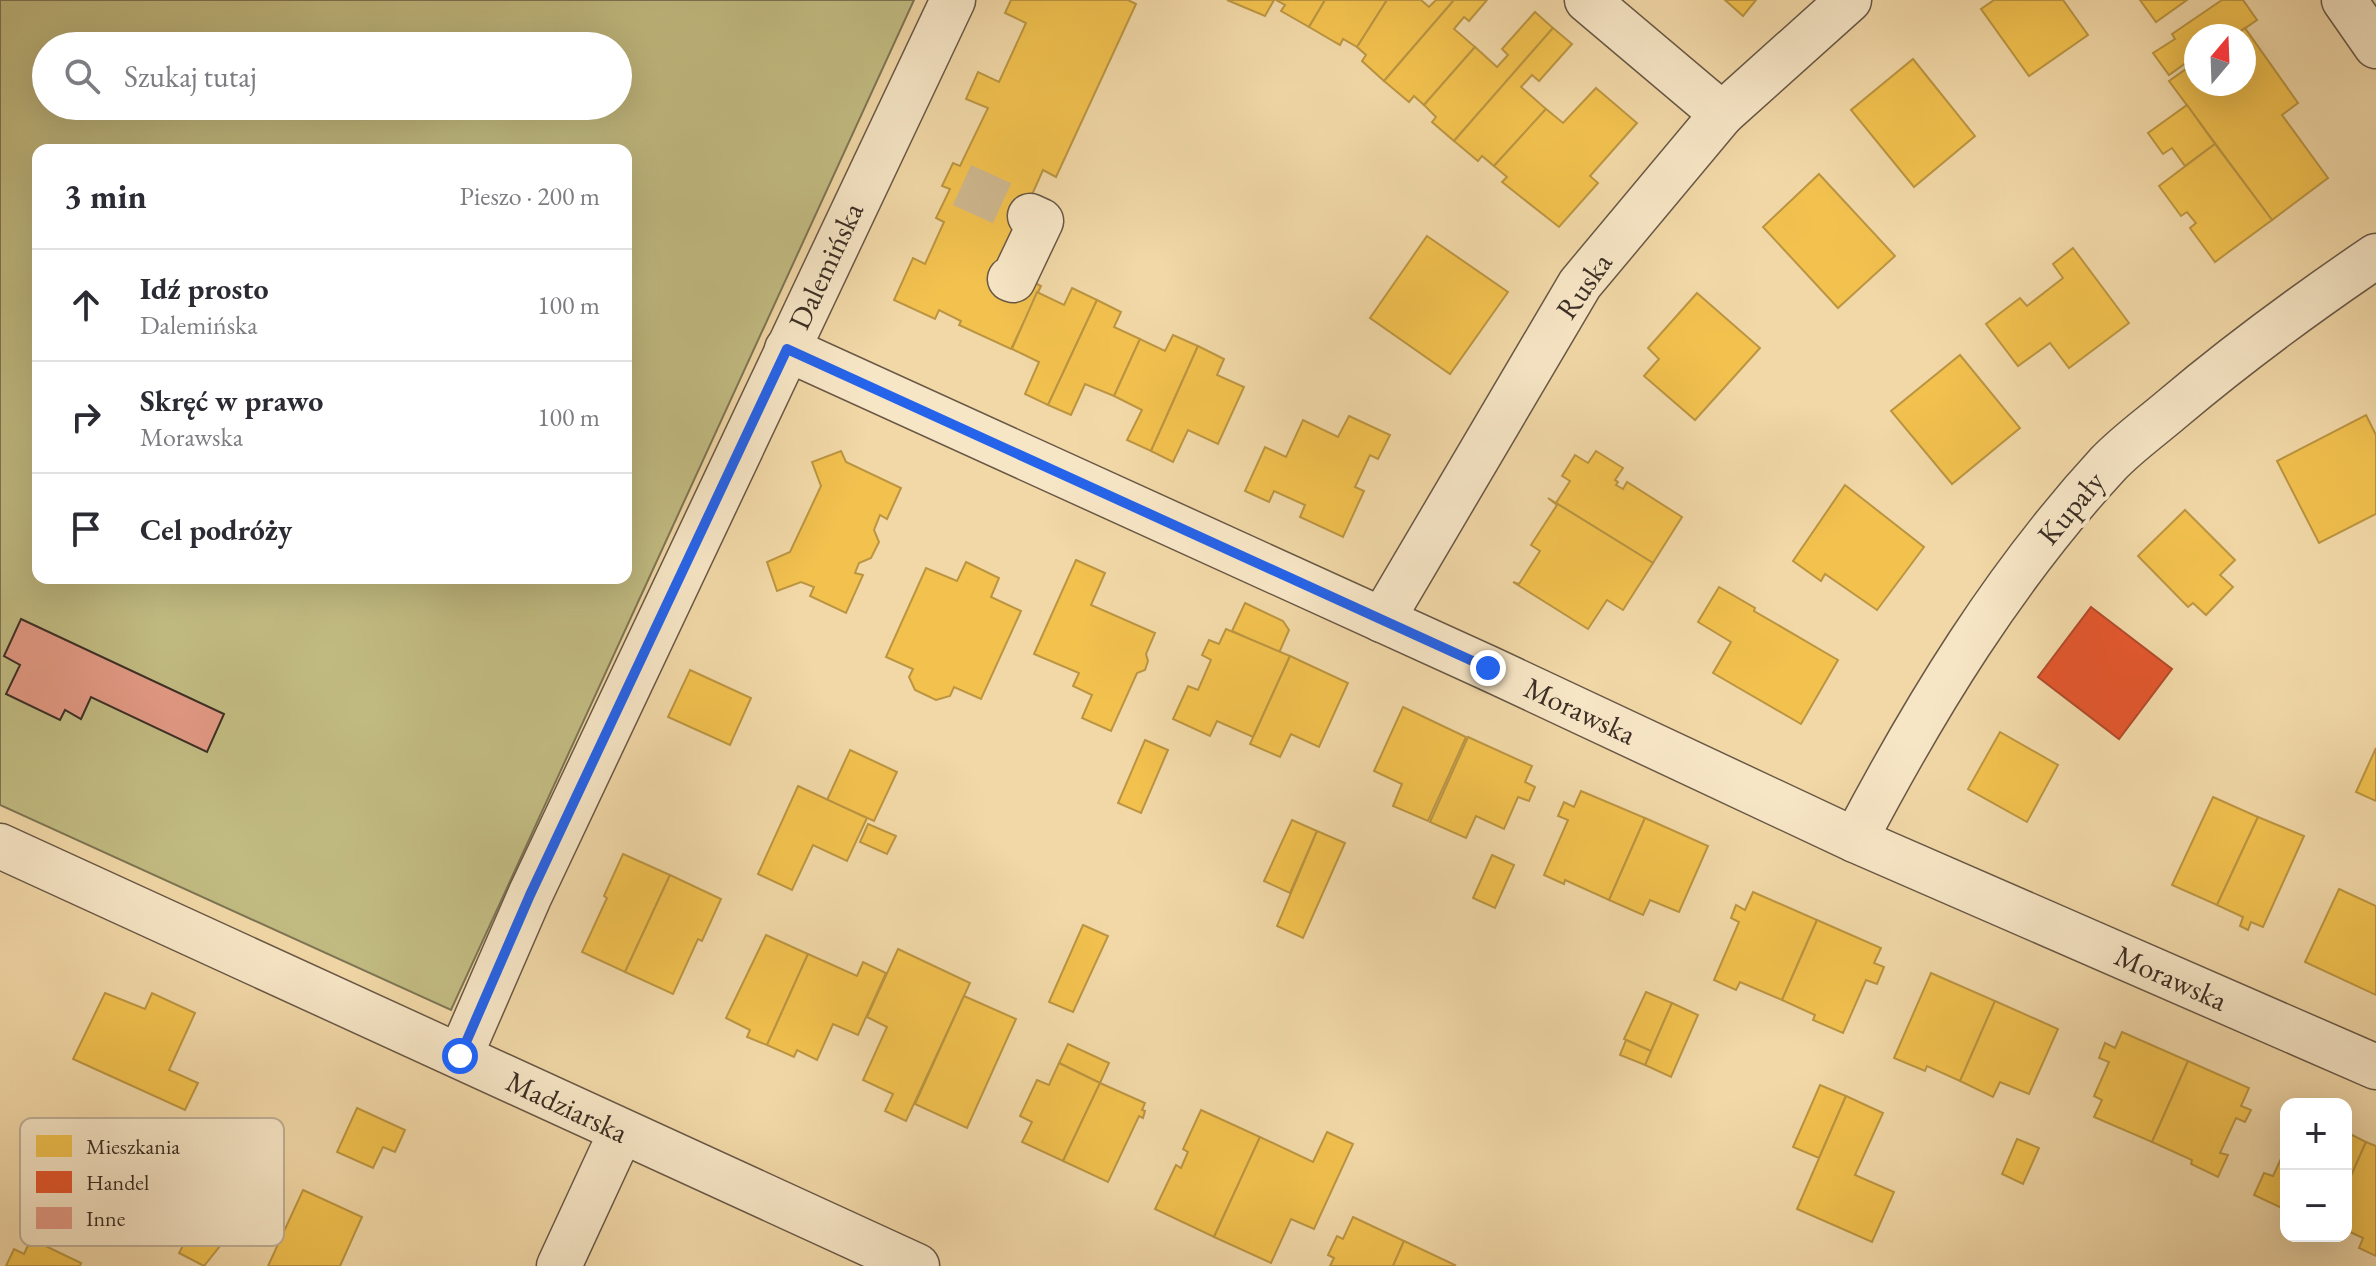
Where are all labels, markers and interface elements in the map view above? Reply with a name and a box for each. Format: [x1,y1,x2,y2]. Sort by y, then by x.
north arrow [2184,24,2256,96]
search box [32,32,632,120]
icon: search [60,54,104,98]
text: Szukaj tutaj [124,57,257,96]
text: 3 min [64,174,147,218]
text: Pieszo · 200 m [460,179,600,213]
street label: Dalemińska [779,196,872,336]
street label: Ruska [1547,245,1620,327]
text: Idź prosto [140,269,269,308]
icon: ahead [64,283,108,327]
text: 100 m [537,288,600,322]
text: Dalemińska [140,308,258,342]
text: Skręć w prawo [140,381,323,420]
icon: right [64,395,108,439]
text: 100 m [537,400,600,434]
text: Morawska [140,420,243,454]
street label: Kupały [2028,462,2113,553]
icon: arrive [64,507,108,551]
text: Cel podróży [140,510,292,549]
route end [1470,650,1506,686]
street label: Morawska [1518,668,1642,753]
street label: Morawska [2109,936,2233,1020]
route start [442,1038,478,1074]
street label: Madziarska [500,1061,634,1152]
map controls [2280,1098,2352,1242]
button: + [2280,1098,2352,1170]
legend [20,1118,284,1246]
text: Mieszkania [86,1132,180,1161]
text: Handel [86,1168,149,1197]
button: − [2280,1170,2352,1242]
text: Inne [86,1204,126,1233]

